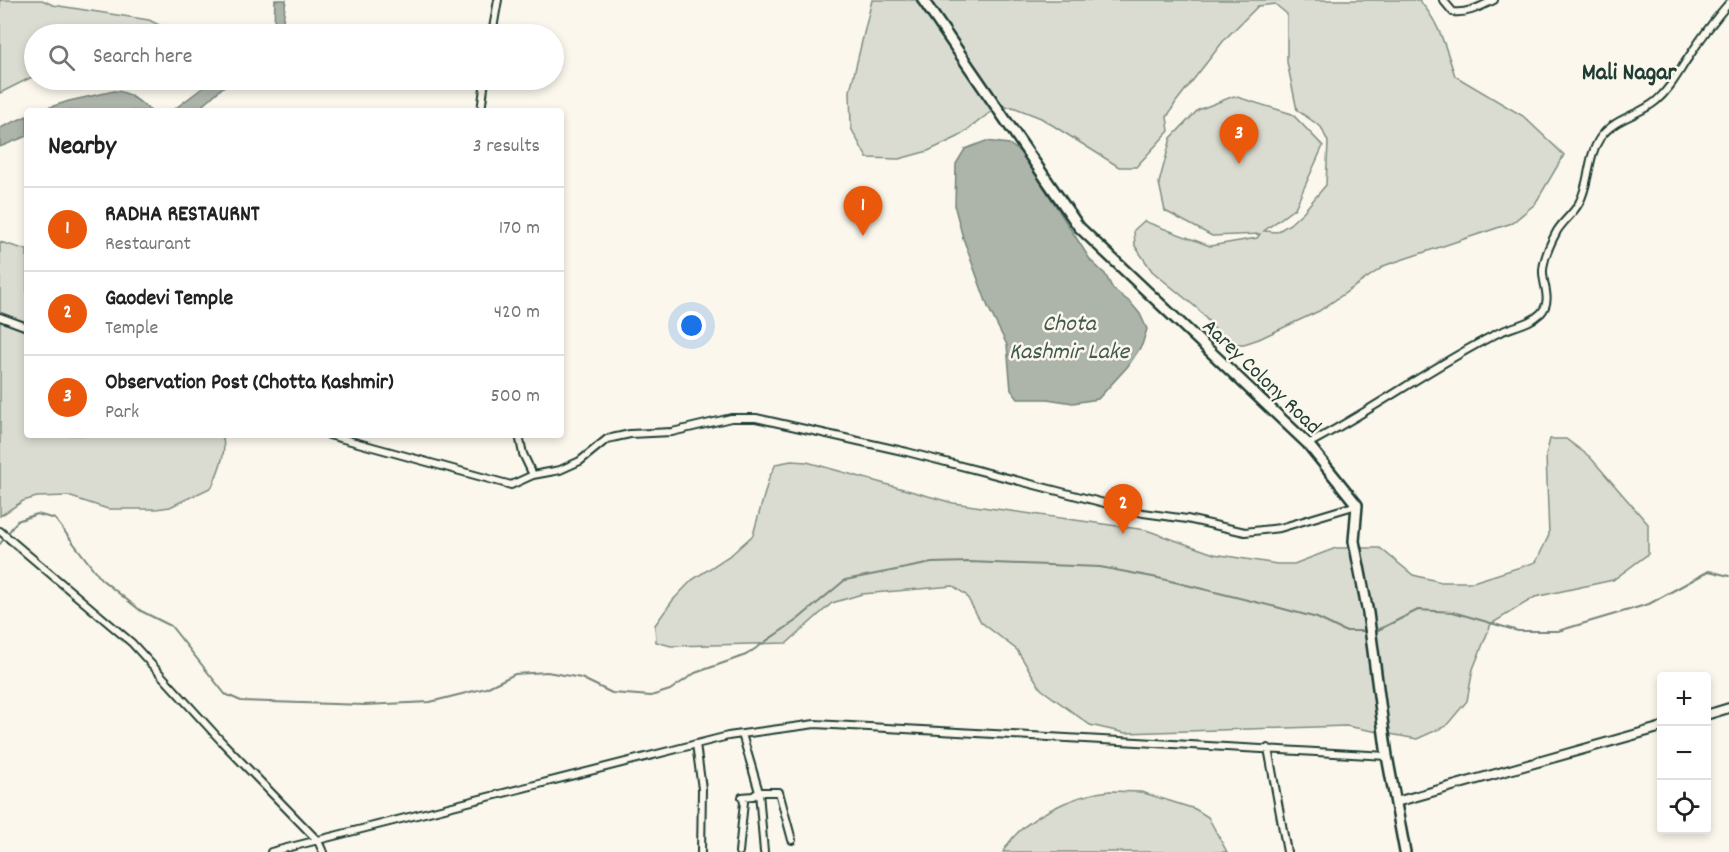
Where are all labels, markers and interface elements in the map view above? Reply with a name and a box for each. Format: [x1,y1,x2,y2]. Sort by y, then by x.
search box [24,24,564,90]
icon: search [45,41,78,74]
text: Search here [93,42,192,73]
district label: Mali Nagar [1582,57,1677,91]
pin: 3 [1220,114,1258,164]
text: Nearby [48,129,116,166]
text: 3 results [473,133,540,161]
pin: 1 [844,186,882,236]
text: RADHA RESTAURNT [105,200,260,231]
text: 1 [65,215,70,243]
text: 170 m [499,215,540,243]
text: Restaurant [105,231,191,259]
text: Gaodevi Temple [105,284,233,315]
text: 2 [63,299,72,327]
text: 420 m [494,299,540,327]
water label: Chota Kashmir Lake [1009,308,1131,370]
your location [677,311,706,340]
street label: Aarey Colony Road [1194,313,1327,443]
text: Temple [105,315,158,343]
text: Observation Post (Chotta Kashmir) [105,368,394,399]
text: 3 [63,383,72,411]
text: 500 m [491,383,540,411]
text: Park [105,399,139,427]
pin: 2 [1104,484,1142,534]
map controls [1657,672,1711,834]
button: + [1657,672,1711,726]
button: − [1657,726,1711,780]
button: locate [1657,780,1711,834]

